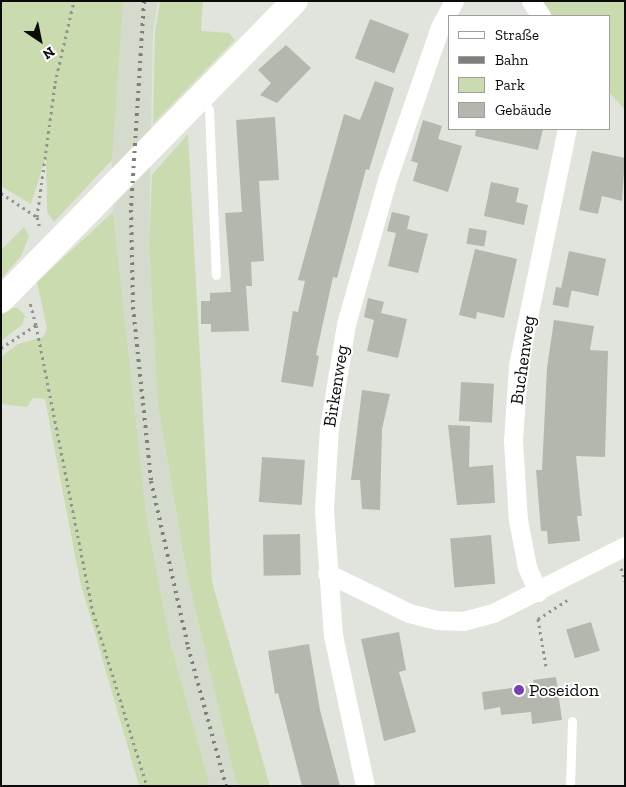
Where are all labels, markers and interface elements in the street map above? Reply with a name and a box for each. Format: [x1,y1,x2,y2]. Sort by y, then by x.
north arrow [15,15,65,65]
legend [448,15,611,130]
text: Straße [495,26,539,44]
text: N [40,43,58,63]
text: Bahn [495,51,528,69]
text: Park [495,76,525,94]
text: Gebäude [495,101,551,119]
street label: Buchenweg [506,314,540,406]
street label: Birkenweg [319,343,353,429]
place label: Poseidon [529,679,599,701]
marker: Poseidon [513,684,525,696]

